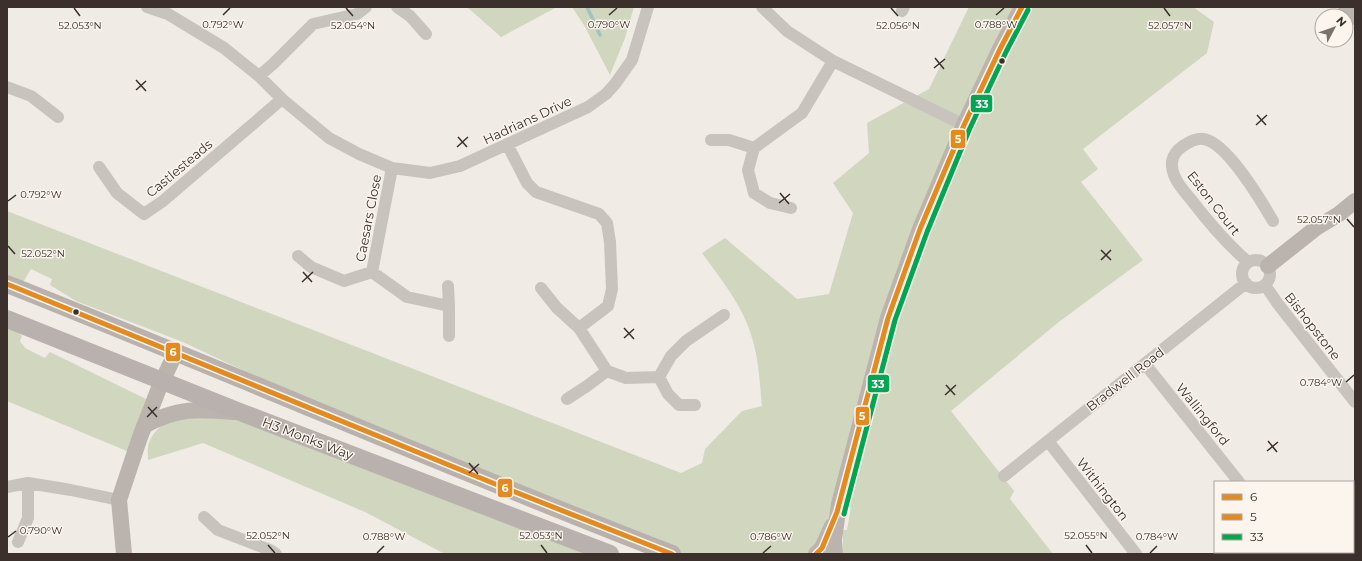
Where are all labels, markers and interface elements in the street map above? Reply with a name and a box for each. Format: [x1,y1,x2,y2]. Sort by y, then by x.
north arrow [1314,8,1354,48]
text: N [1333,13,1350,29]
text: 0.792°W [202,18,244,31]
text: 0.790°W [588,18,630,31]
text: 0.788°W [975,18,1017,31]
text: 52.053°N [58,19,102,32]
text: 52.054°N [331,19,375,32]
text: 52.056°N [876,19,920,32]
text: 52.057°N [1148,19,1192,32]
unlabelled marker [997,56,1007,66]
street label: Hadrians Drive [480,92,574,148]
line badge: 33 [970,94,993,113]
text: 33 [975,97,989,111]
line badge: 5 [950,129,966,149]
text: 5 [955,132,962,146]
street label: Castlesteads [143,136,215,200]
street label: Eston Court [1184,168,1244,238]
street label: Caesars Close [352,173,384,263]
text: 0.792°W [20,188,62,201]
text: 52.057°N [1297,213,1341,226]
text: 52.052°N [21,247,65,260]
street label: Bishopstone [1282,289,1344,363]
unlabelled marker [71,307,81,317]
line badge: 6 [165,342,181,362]
street label: Bradwell Road [1083,344,1167,414]
text: 6 [169,345,177,359]
line badge: 33 [867,374,890,393]
text: 0.784°W [1300,376,1342,389]
text: 33 [871,377,885,391]
street label: Wallingford [1173,379,1233,449]
line badge: 5 [855,406,870,426]
text: 5 [859,409,866,423]
street label: H3 Monks Way [260,413,357,463]
street label: Withington [1074,455,1132,523]
line badge: 6 [497,478,513,498]
text: 6 [501,481,509,495]
legend [1214,481,1354,553]
text: 6 [1250,489,1257,504]
text: 5 [1250,509,1257,524]
text: 0.790°W [20,524,62,537]
text: 52.052°N [246,529,290,542]
text: 52.053°N [519,529,563,542]
text: 52.055°N [1064,529,1108,542]
text: 33 [1250,529,1264,544]
text: 0.788°W [363,530,405,543]
text: 0.786°W [750,530,792,543]
text: 0.784°W [1136,530,1178,543]

